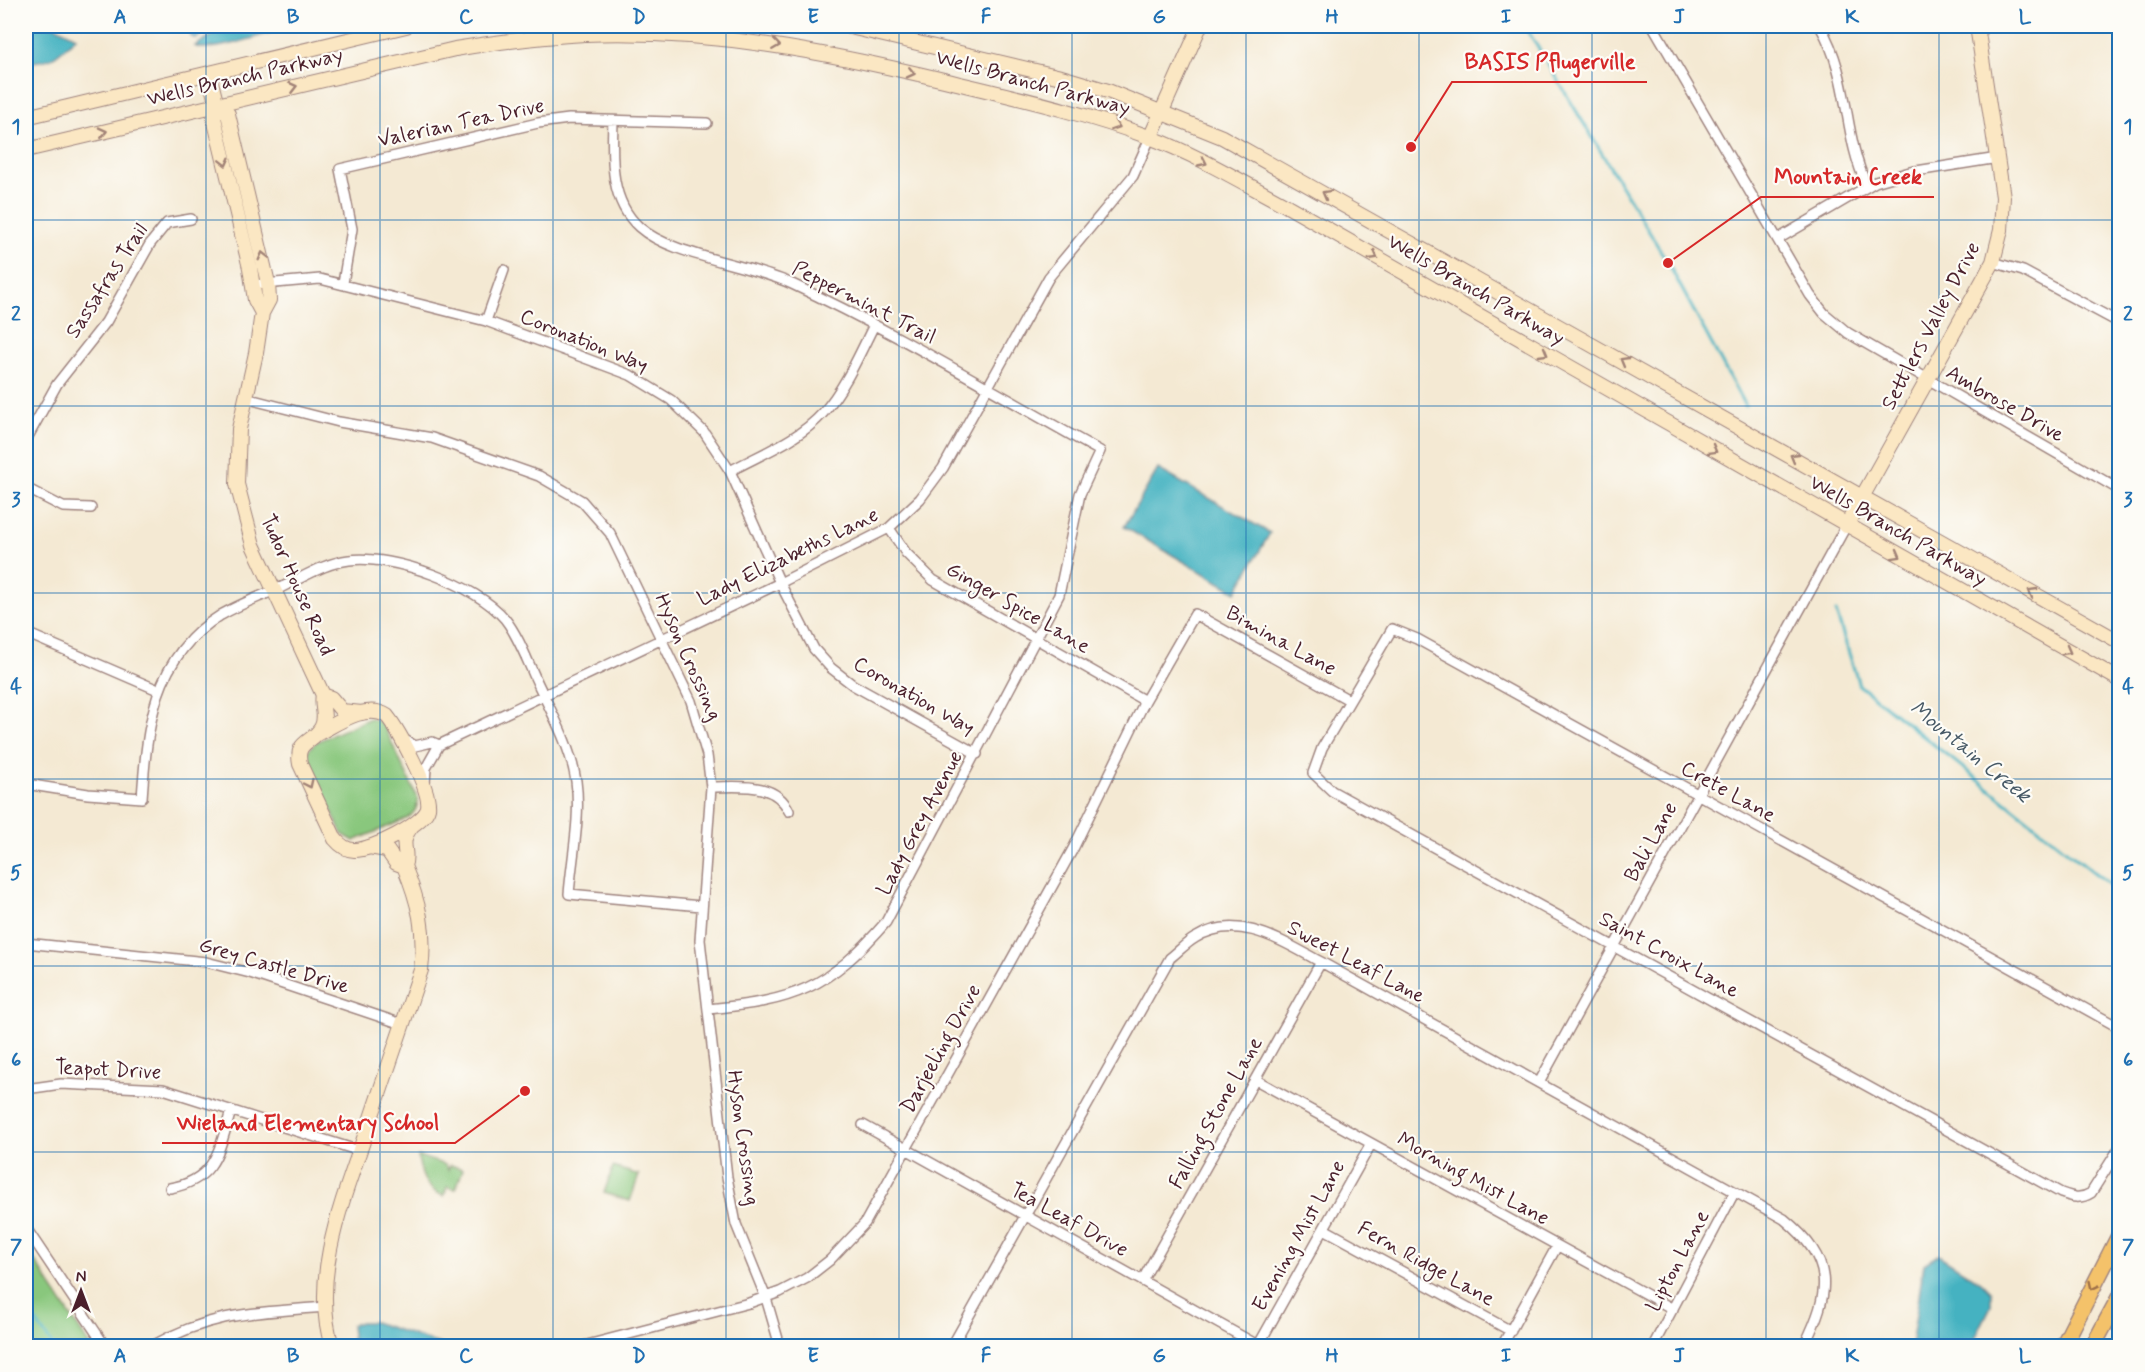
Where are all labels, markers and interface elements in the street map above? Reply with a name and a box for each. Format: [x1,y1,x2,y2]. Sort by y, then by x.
text: A [113,4,127,31]
text: B [287,4,300,31]
text: C [459,4,474,31]
text: D [632,4,646,31]
text: E [807,4,819,31]
text: F [981,4,992,31]
text: G [1152,4,1166,31]
text: H [1325,4,1339,31]
text: I [1501,4,1511,31]
text: J [1673,4,1685,31]
text: K [1845,4,1860,31]
text: L [2019,4,2032,31]
one-way arrow [772,38,781,51]
street label: Wells Branch Parkway [144,41,346,113]
callout: BASIS Pflugerville [1452,42,1647,82]
street label: Wells Branch Parkway [933,44,1133,122]
text: BASIS Pflugerville [1464,49,1636,78]
one-way arrow [906,65,916,78]
one-way arrow [288,82,298,95]
street label: Valerian Tea Drive [375,92,547,154]
text: 1 [12,114,20,141]
text: 1 [2124,114,2132,141]
one-way arrow [1110,119,1121,132]
one-way arrow [98,126,108,139]
one-way arrow [1197,155,1208,167]
one-way arrow [217,157,230,167]
callout: Mountain Creek [1761,157,1934,197]
text: Mountain Creek [1774,164,1922,192]
one-way arrow [1322,189,1332,201]
street label: Sassafras Trail [59,218,155,344]
street label: Wells Branch Parkway [1382,228,1570,352]
street label: Settlers Valley Drive [1875,237,1987,415]
one-way arrow [1368,249,1378,260]
one-way arrow [257,252,270,262]
street label: Peppermint Trail [787,255,941,351]
text: 2 [11,301,21,328]
text: 2 [2123,301,2133,328]
street label: Coronation Way [516,303,652,379]
one-way arrow [1537,346,1548,357]
one-way arrow [1620,357,1630,369]
street label: Ambrose Drive [1941,359,2069,449]
one-way arrow [1707,442,1717,454]
one-way arrow [1790,453,1800,465]
street label: Wells Branch Parkway [1804,469,1992,593]
text: 3 [11,487,21,514]
text: 3 [2123,487,2133,514]
street label: Lady Elizabeths Lane [693,501,883,613]
street label: Tudor House Road [253,510,341,660]
one-way arrow [1891,548,1901,559]
street label: Ginger Spice Lane [940,555,1095,662]
one-way arrow [2028,588,2038,600]
street label: Hyson Crossing [647,589,729,725]
street label: Bimina Lane [1221,599,1341,683]
one-way arrow [2061,643,2071,655]
street label: Coronation Way [848,650,980,742]
text: 4 [10,674,22,701]
text: 4 [2122,674,2134,701]
water label: Mountain Creek [1904,695,2038,811]
street label: Lady Grey Avenue [870,746,970,900]
street label: Crete Lane [1676,754,1780,830]
one-way arrow [302,778,314,789]
street label: Bali Lane [1618,797,1684,887]
text: 5 [10,860,22,887]
text: 5 [2122,860,2134,887]
street label: Saint Croix Lane [1594,905,1744,1005]
street label: Sweet Leaf Lane [1282,914,1430,1010]
street label: Grey Castle Drive [195,931,353,1001]
street label: Darjeeling Drive [894,979,990,1120]
street label: Falling Stone Lane [1163,1032,1271,1195]
text: 6 [11,1047,21,1074]
text: 6 [2123,1047,2133,1074]
street label: Teapot Drive [54,1053,162,1087]
street label: Hyson Crossing [720,1069,766,1207]
callout: Wieland Elementary School [162,1103,455,1143]
text: Wieland Elementary School [176,1110,439,1139]
street label: Morning Mist Lane [1391,1126,1554,1234]
street label: Evening Mist Lane [1246,1155,1352,1317]
street label: Tea Leaf Drive [1005,1176,1133,1264]
street label: Lipton Lane [1640,1205,1716,1317]
street label: Fern Ridge Lane [1352,1215,1500,1314]
text: 7 [10,1234,22,1261]
text: 7 [2122,1234,2134,1261]
north arrow [51,1261,111,1321]
text: N [76,1267,86,1288]
one-way arrow [2088,1279,2100,1290]
text: A [113,1343,127,1370]
text: B [287,1343,300,1370]
text: C [459,1343,474,1370]
text: D [632,1343,646,1370]
text: E [807,1343,819,1370]
text: F [981,1343,992,1370]
text: G [1152,1343,1166,1370]
text: H [1325,1343,1339,1370]
text: I [1501,1343,1511,1370]
text: J [1673,1343,1685,1370]
text: K [1845,1343,1860,1370]
text: L [2019,1343,2032,1370]

